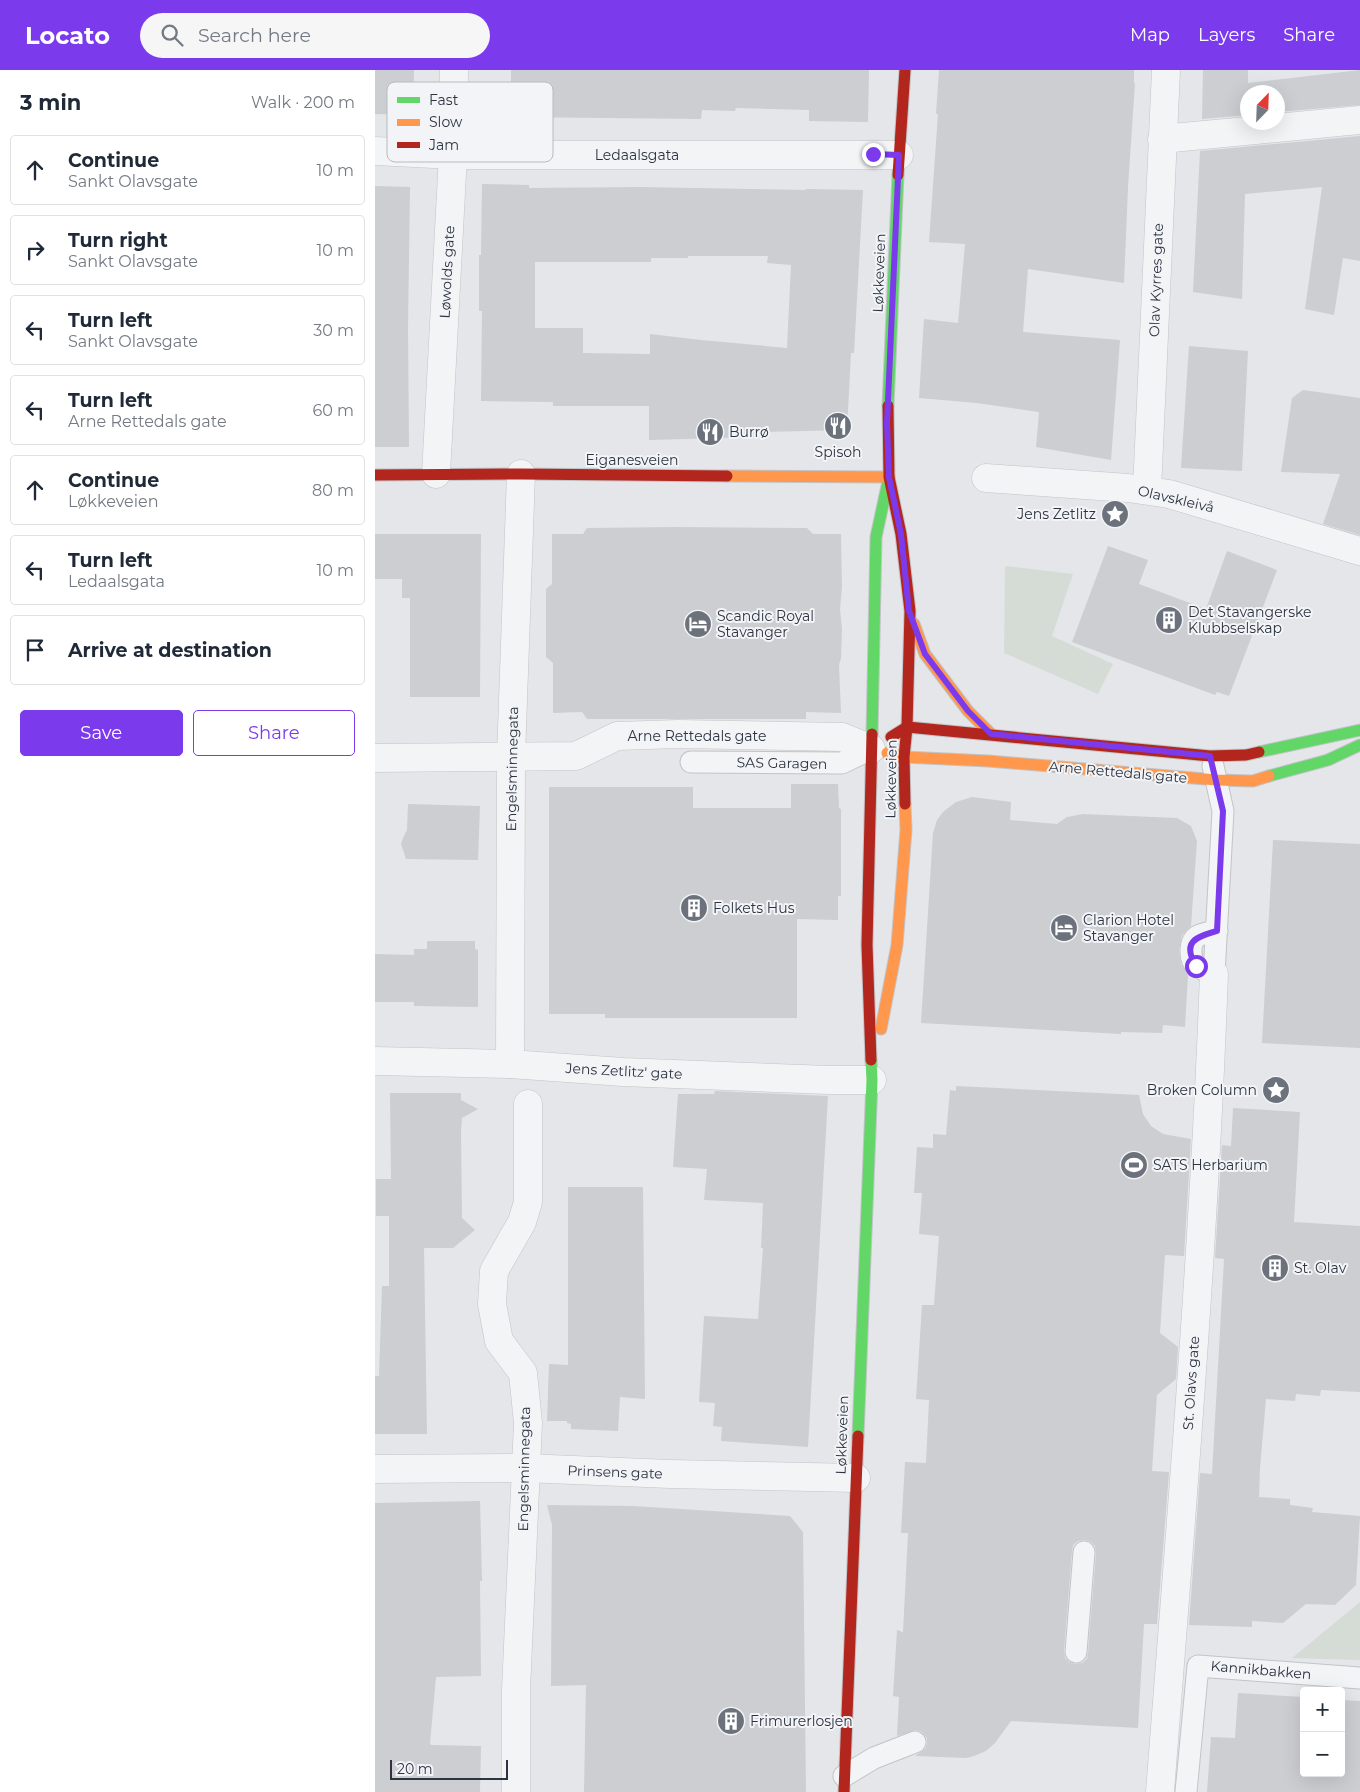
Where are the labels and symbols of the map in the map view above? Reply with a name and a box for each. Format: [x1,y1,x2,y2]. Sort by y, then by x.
legend [387,82,553,162]
north arrow [1240,85,1285,130]
text: Fast [429,91,459,109]
text: Slow [429,113,463,131]
text: Jam [428,136,459,154]
route end [862,143,885,166]
street label: Ledaalsgata [595,146,679,164]
street label: Olav Kyrres gate [1145,223,1167,337]
street label: Løwolds gate [436,225,458,319]
street label: Løkkeveien [869,233,889,313]
restaurant icon: Spisoh [823,411,853,441]
restaurant icon: Burrø [695,417,725,447]
place label: Burrø [729,423,769,441]
place label: Spisoh [815,443,861,461]
street label: Eiganesveien [585,451,679,469]
street label: Olavskleivå [1136,481,1216,517]
place icon: Jens Zetlitz [1100,499,1130,529]
place label: Jens Zetlitz [1016,505,1096,523]
place label: Det Stavangerske Klubbselskap [1188,603,1312,637]
building icon: Det Stavangerske Klubbselskap [1154,605,1184,635]
place label: Scandic Royal Stavanger [717,607,814,641]
hotel icon: Scandic Royal Stavanger [683,609,713,639]
street label: Engelsminnegata [502,706,522,832]
street label: Arne Rettedals gate [628,727,766,745]
street label: Løkkeveien [881,739,901,819]
street label: SAS Garagen [736,753,828,773]
street label: Arne Rettedals gate [1048,757,1188,787]
building icon: Folkets Hus [679,893,709,923]
place label: Folkets Hus [713,899,795,917]
place label: Clarion Hotel Stavanger [1083,911,1174,945]
hotel icon: Clarion Hotel Stavanger [1049,913,1079,943]
route start [1185,955,1208,978]
street label: Jens Zetlitz' gate [564,1059,683,1083]
place icon: Broken Column [1261,1075,1291,1105]
place label: Broken Column [1147,1081,1257,1099]
sports icon: SATS Herbarium [1119,1150,1149,1180]
place label: SATS Herbarium [1153,1156,1268,1174]
building icon: St. Olav [1260,1253,1290,1283]
place label: St. Olav [1294,1259,1347,1277]
street label: St. Olavs gate [1179,1335,1203,1431]
street label: Løkkeveien [832,1395,852,1475]
street label: Engelsminnegata [514,1406,534,1532]
street label: Prinsens gate [567,1461,663,1483]
street label: Kannikbakken [1210,1657,1312,1683]
building icon: Frimurerlosjen [716,1706,746,1736]
place label: Frimurerlosjen [750,1712,853,1730]
scale bar [390,1757,507,1780]

